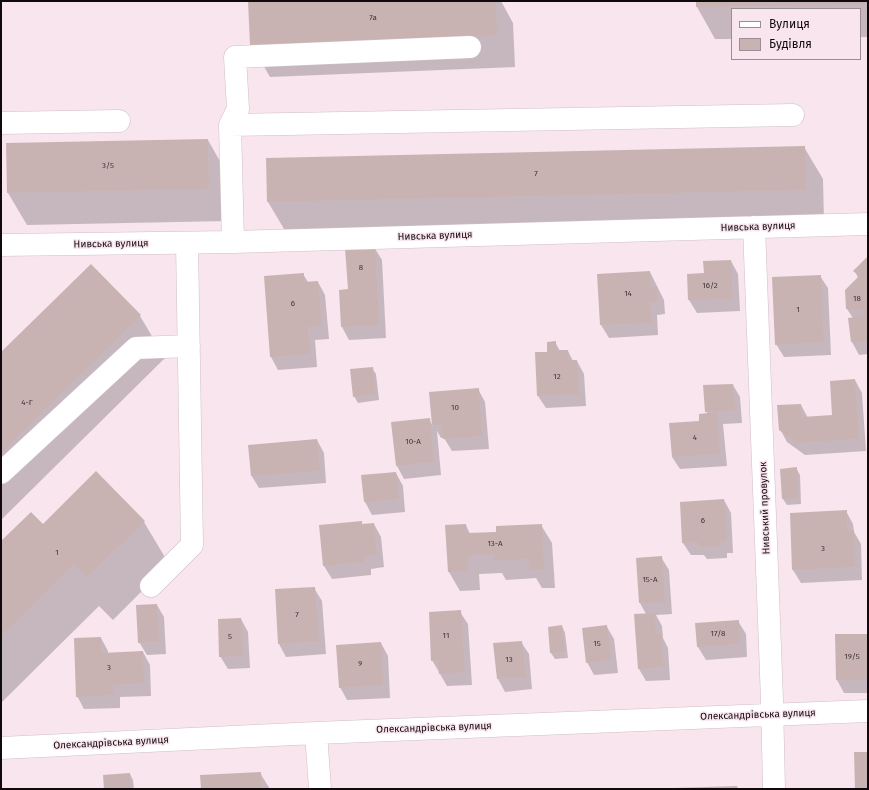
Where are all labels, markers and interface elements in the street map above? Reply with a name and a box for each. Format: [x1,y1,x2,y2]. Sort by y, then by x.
legend [731,8,861,60]
house number: 7а [369,13,377,23]
text: Вулиця [769,17,810,31]
text: Будівля [769,37,812,51]
house number: 3/5 [102,161,114,171]
house number: 7 [534,169,538,179]
street label: Нивська вулиця [720,220,796,234]
street label: Нивська вулиця [397,229,473,243]
street label: Нивська вулиця [73,237,149,251]
house number: 8 [359,263,363,273]
house number: 16/2 [702,281,718,291]
house number: 14 [624,289,632,299]
house number: 18 [853,294,861,304]
house number: 6 [291,299,295,309]
house number: 1 [796,305,800,315]
house number: 12 [553,372,561,382]
house number: 4-Г [21,398,33,408]
house number: 10 [451,403,459,413]
house number: 4 [693,433,697,443]
house number: 10-А [405,437,421,447]
street label: Нивський провулок [757,461,773,555]
house number: 6 [701,516,705,526]
house number: 13-А [487,539,503,549]
house number: 3 [821,544,825,554]
house number: 1 [55,548,59,558]
house number: 15-А [642,575,658,585]
house number: 7 [295,610,299,620]
house number: 17/8 [710,629,726,639]
house number: 11 [443,631,449,641]
house number: 5 [228,632,232,642]
house number: 15 [593,639,601,649]
house number: 19/5 [844,652,860,662]
house number: 13 [505,655,513,665]
house number: 9 [358,659,362,669]
house number: 3 [107,663,111,673]
street label: Олександрівська вулиця [700,707,816,723]
street label: Олександрівська вулиця [376,720,492,736]
street label: Олександрівська вулиця [53,734,169,752]

